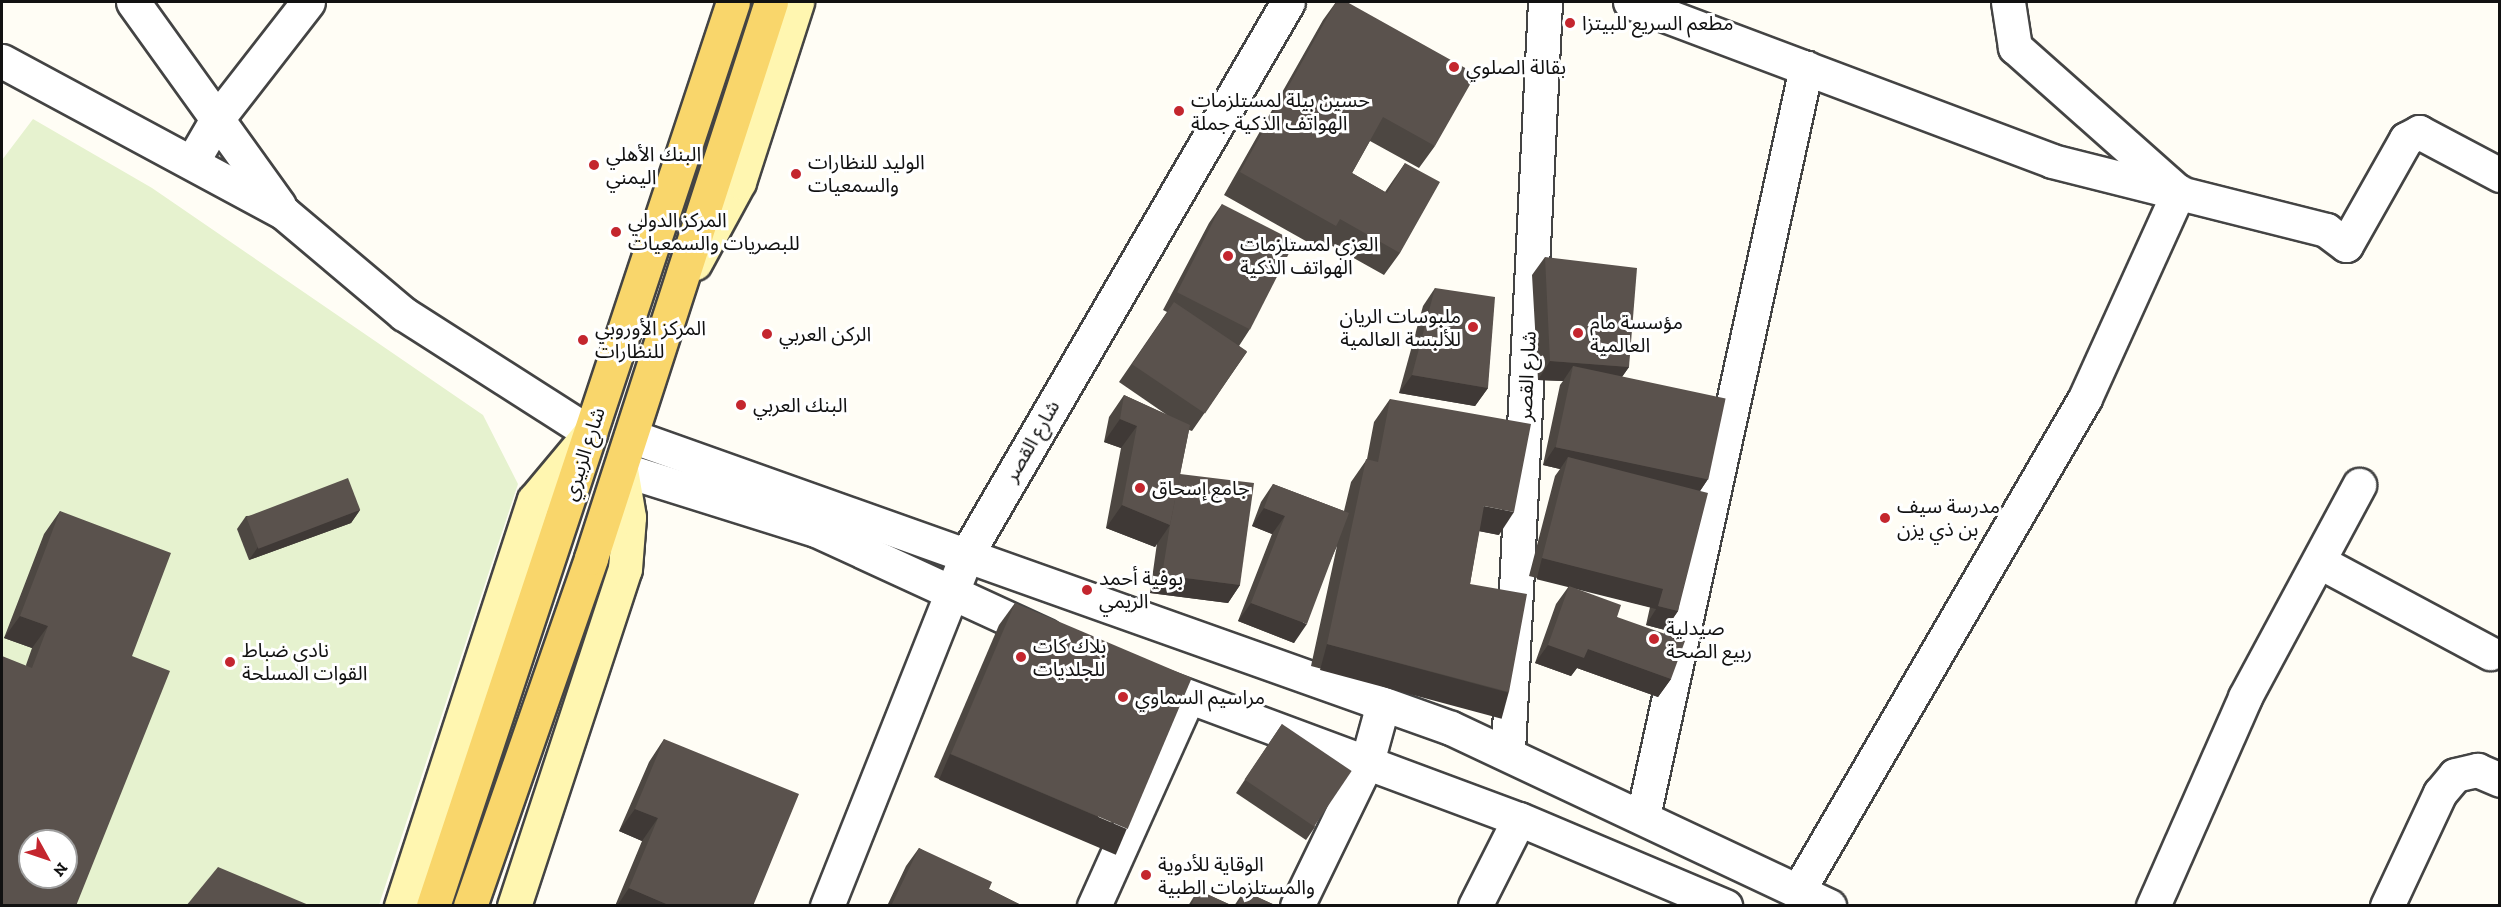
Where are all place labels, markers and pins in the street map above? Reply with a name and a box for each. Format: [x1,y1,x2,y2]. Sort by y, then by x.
place label: مطعم السريع للبيتزا [1582,11,1733,35]
marker: مطعم السريع للبيتزا [1563,16,1577,30]
place label: بقالة الصلوي [1466,55,1566,79]
marker: بقالة الصلوي [1447,60,1461,74]
place label: حسين بيلة لمستلزمات الهواتف الذكية جملة [1191,88,1370,135]
marker: حسين بيلة لمستلزمات الهواتف الذكية جملة [1172,104,1186,118]
place label: البنك الأهلي اليمني [606,142,701,189]
place label: الوليد للنظارات والسمعيات [808,150,925,197]
marker: البنك الأهلي اليمني [587,158,601,172]
marker: الوليد للنظارات والسمعيات [789,167,803,181]
place label: المركز الدولي للبصريات والسمعيات [628,208,800,255]
marker: المركز الدولي للبصريات والسمعيات [609,225,623,239]
place label: العزي لمستلزمات الهواتف الذكية [1240,232,1379,279]
marker: العزي لمستلزمات الهواتف الذكية [1221,249,1235,263]
place label: ملبوسات الريان للألبسة العالمية [1340,304,1461,351]
place label: مؤسسة مام العالمية [1590,310,1683,357]
place label: المركز الأوروبي للنظارات [595,316,706,363]
marker: ملبوسات الريان للألبسة العالمية [1466,320,1480,334]
place label: الركن العربي [779,322,871,346]
marker: مؤسسة مام العالمية [1571,326,1585,340]
marker: الركن العربي [760,327,774,341]
marker: المركز الأوروبي للنظارات [576,333,590,347]
place label: البنك العربي [753,393,847,417]
marker: البنك العربي [734,398,748,412]
place label: جامع إسحاق [1152,476,1250,500]
marker: جامع إسحاق [1133,481,1147,495]
place label: مدرسة سيف بن ذي يزن [1897,494,2000,541]
marker: مدرسة سيف بن ذي يزن [1878,511,1892,525]
place label: بوفية أحمد الريمي [1099,566,1183,613]
marker: بوفية أحمد الريمي [1080,583,1094,597]
place label: صيدلية ربيع الصحة [1666,616,1752,663]
marker: صيدلية ربيع الصحة [1647,632,1661,646]
place label: بلاك كات للجلديات [1033,634,1106,681]
place label: نادي ضباط القوات المسلحة [242,638,367,685]
marker: بلاك كات للجلديات [1014,650,1028,664]
marker: نادي ضباط القوات المسلحة [223,655,237,669]
place label: مراسيم السماوي [1135,685,1265,709]
marker: مراسيم السماوي [1116,690,1130,704]
place label: الوقاية للأدوية والمستلزمات الطبية [1158,852,1315,899]
marker: الوقاية للأدوية والمستلزمات الطبية [1139,868,1153,882]

